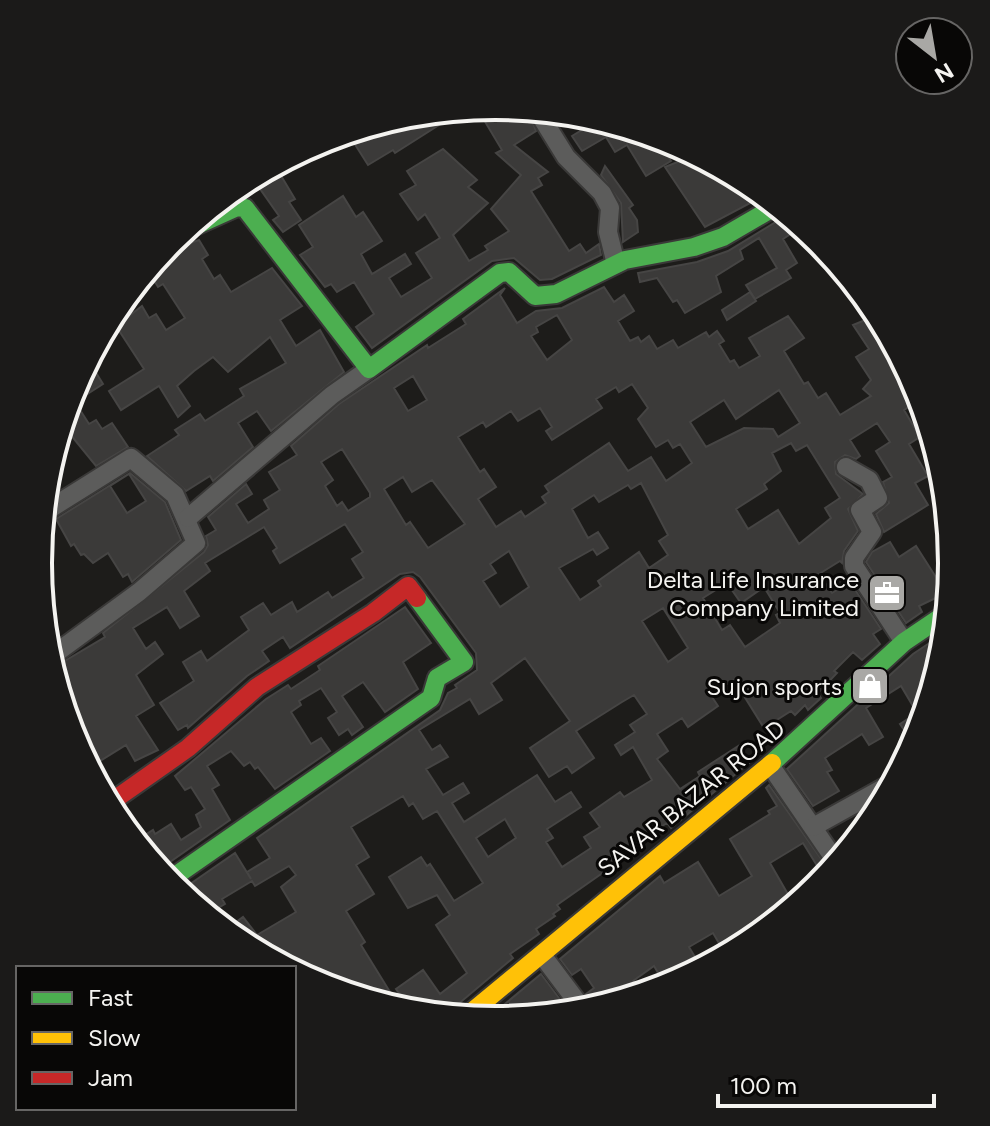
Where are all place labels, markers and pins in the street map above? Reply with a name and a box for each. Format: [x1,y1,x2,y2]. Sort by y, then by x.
place label: Delta Life Insurance Company Limited [647,565,859,622]
office icon: Delta Life Insurance Company Limited [866,572,908,614]
shop icon: Sujon sports [849,665,891,707]
place label: Sujon sports [707,672,842,701]

